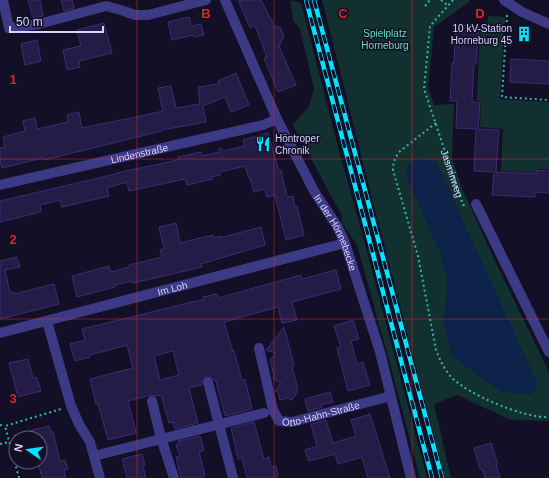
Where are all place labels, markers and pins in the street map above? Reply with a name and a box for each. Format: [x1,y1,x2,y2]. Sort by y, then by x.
place label: 10 kV-Station Horneburg 45 [451,23,512,46]
building icon: 10 kV-Station Horneburg 45 [515,25,533,43]
place label: Höntroper Chronik [275,133,320,156]
restaurant icon: Höntroper Chronik [254,135,272,153]

